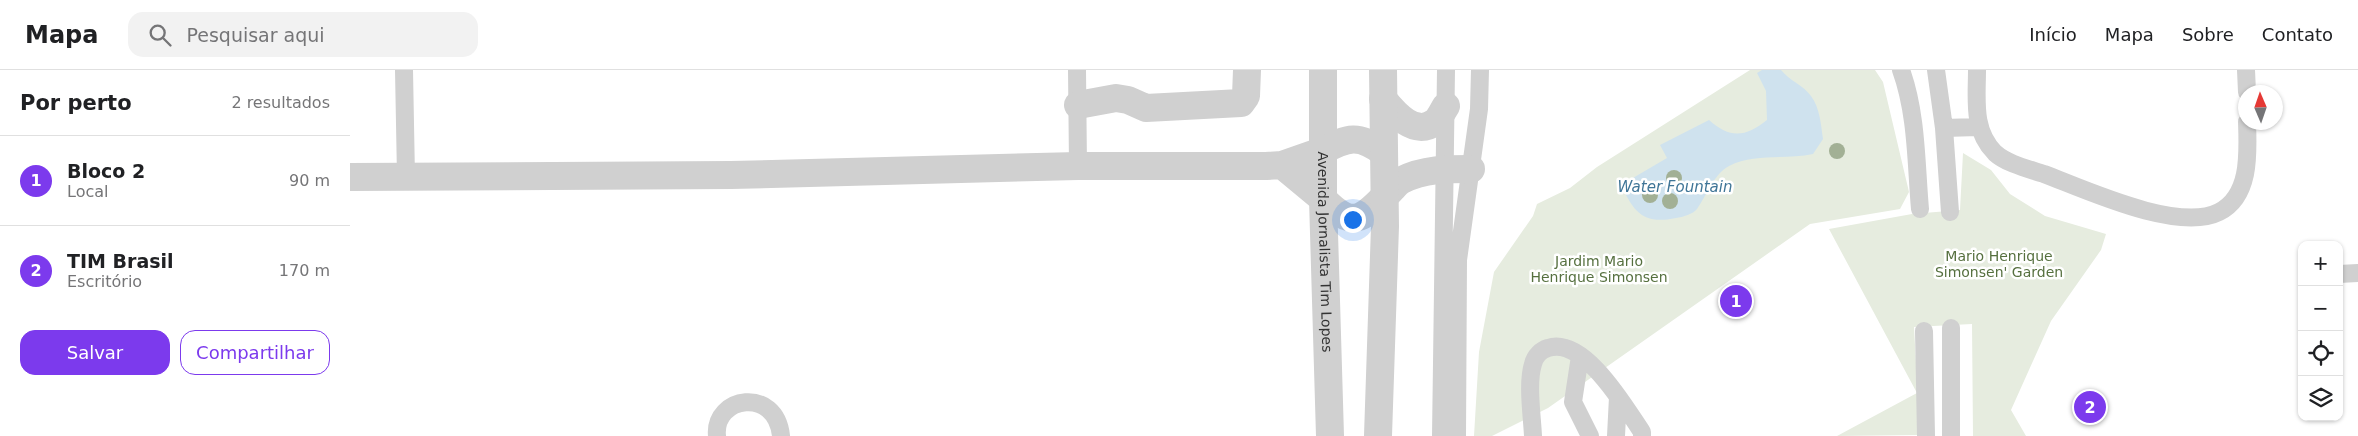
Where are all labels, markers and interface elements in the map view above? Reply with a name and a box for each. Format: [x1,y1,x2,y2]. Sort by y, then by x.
search box [128,12,478,57]
text: Mapa [25,21,98,49]
icon: search [146,21,174,49]
text: Pesquisar aqui [186,24,325,46]
text: Início [2029,24,2077,45]
text: Mapa [2105,24,2154,45]
text: Sobre [2182,24,2234,45]
text: Contato [2262,24,2333,45]
north arrow [2238,85,2283,130]
text: Por perto [20,91,132,115]
text: 2 resultados [231,93,330,112]
street label: Avenida Jornalista Tim Lopes [1315,152,1336,353]
text: Bloco 2 [67,160,145,182]
text: 1 [30,171,42,190]
text: 90 m [289,171,330,190]
water label: Water Fountain [1618,178,1732,196]
text: Local [67,182,108,201]
your location [1340,207,1366,233]
map controls [2298,241,2343,421]
button: + [2298,241,2343,286]
park label: Mario Henrique Simonsen' Garden [1935,248,2063,280]
text: TIM Brasil [67,250,174,272]
park label: Jardim Mario Henrique Simonsen [1530,253,1668,285]
text: 2 [30,261,42,280]
text: 170 m [279,261,330,280]
text: Escritório [67,272,142,291]
pin: 1 [1720,282,1752,320]
button: − [2298,286,2343,331]
button: Salvar [20,330,170,375]
button: Compartilhar [180,330,330,375]
button: locate [2298,331,2343,376]
button: layers [2298,376,2343,421]
pin: 2 [2074,388,2106,426]

